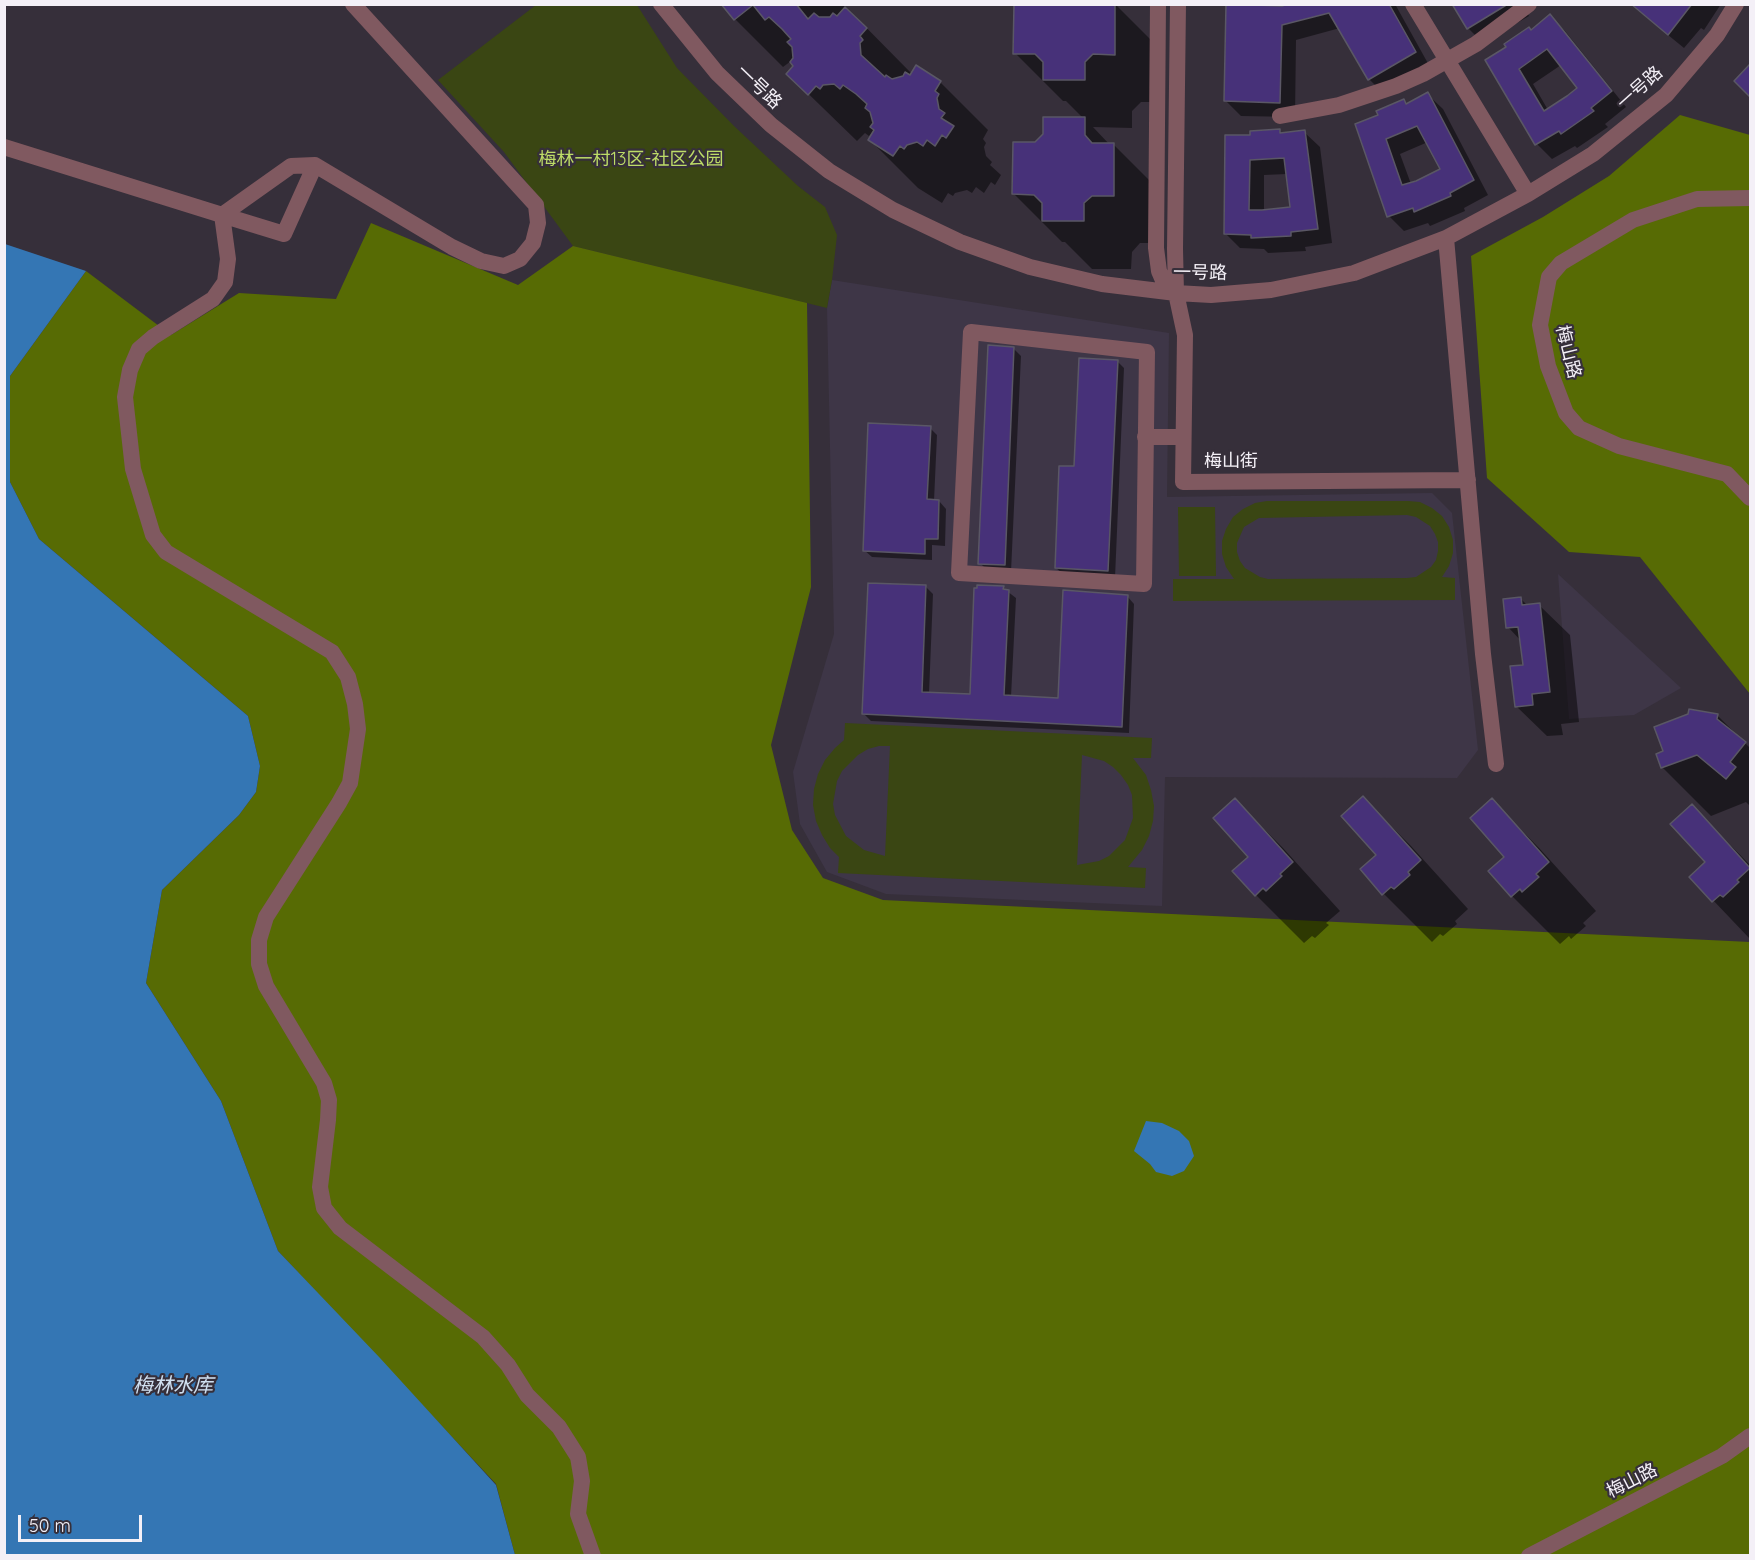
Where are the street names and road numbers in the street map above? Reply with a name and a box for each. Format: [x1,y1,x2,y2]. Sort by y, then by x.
street label: 一号路 [732,60,786,114]
street label: 一号路 [1613,62,1667,114]
street label: 一号路 [1173,262,1227,284]
street label: 梅山路 [1551,323,1585,381]
street label: 梅山街 [1204,451,1258,473]
street label: 梅山路 [1603,1459,1661,1503]

